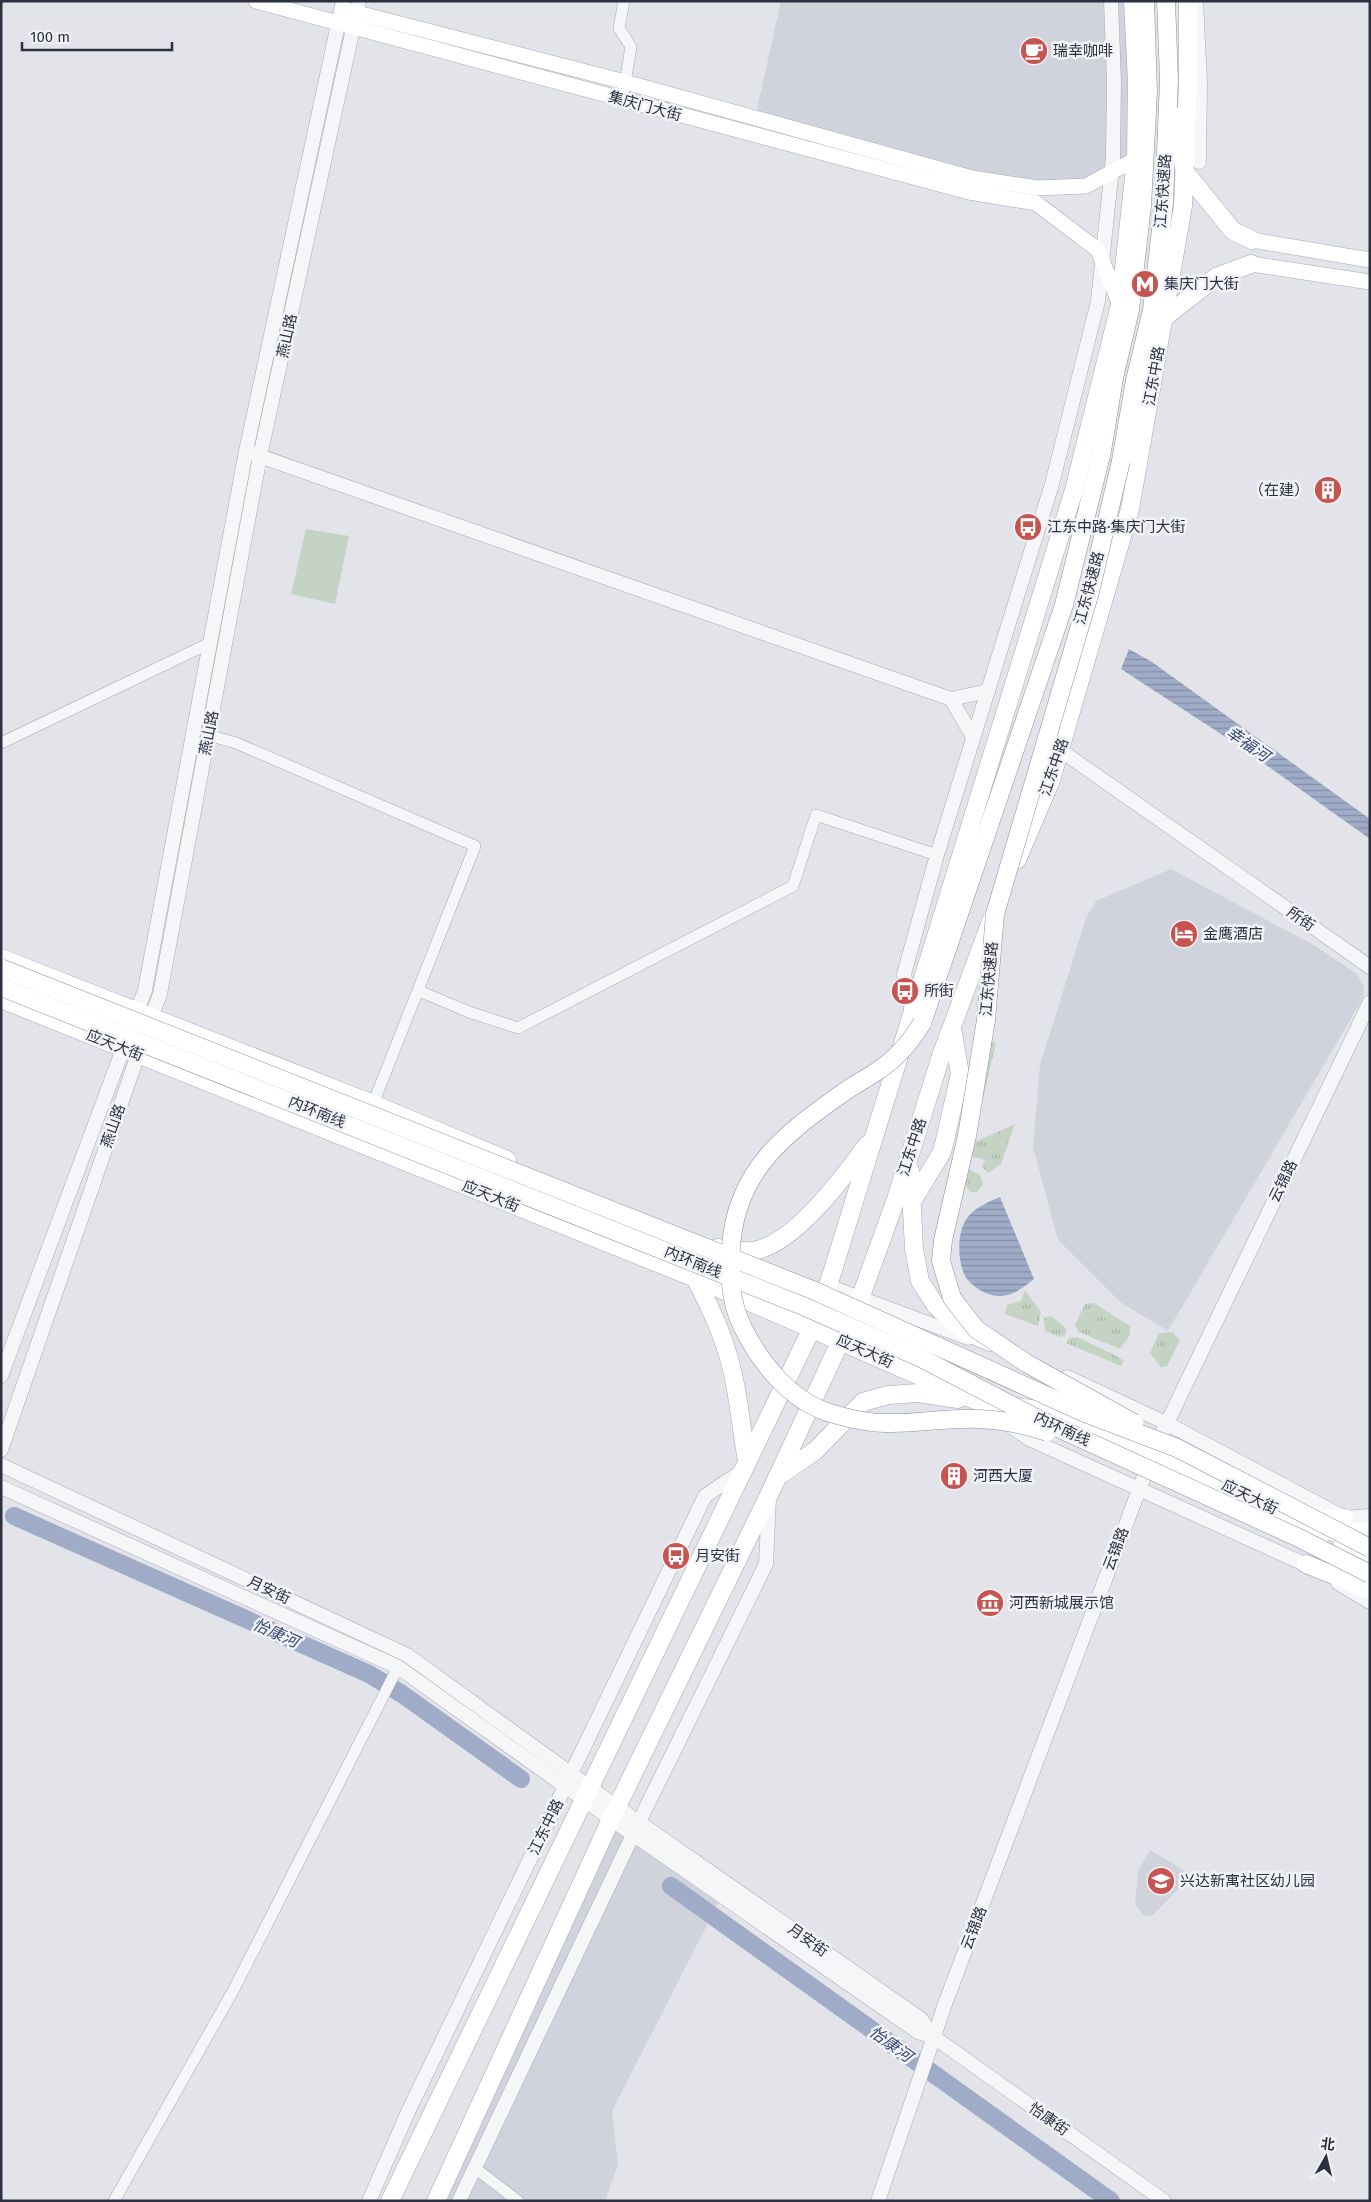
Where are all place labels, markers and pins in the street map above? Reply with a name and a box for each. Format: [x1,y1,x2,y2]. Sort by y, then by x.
cafe icon: 瑞幸咖啡 [1019,36,1049,66]
place label: 瑞幸咖啡 [1053,42,1113,60]
metro station icon: 集庆门大街 [1130,269,1160,299]
place label: 集庆门大街 [1164,275,1239,293]
building icon: （在建） [1313,475,1343,505]
place label: （在建） [1249,481,1309,499]
bus stop icon: 江东中路·集庆门大街 [1013,512,1043,542]
place label: 江东中路·集庆门大街 [1047,518,1186,536]
hotel icon: 金鹰酒店 [1169,919,1199,949]
place label: 金鹰酒店 [1203,925,1263,943]
bus stop icon: 所街 [890,976,920,1006]
place label: 所街 [924,982,954,1000]
building icon: 河西大厦 [939,1461,969,1491]
place label: 河西大厦 [973,1467,1033,1485]
bus stop icon: 月安街 [661,1541,691,1571]
place label: 月安街 [695,1547,740,1565]
museum icon: 河西新城展示馆 [975,1588,1005,1618]
place label: 河西新城展示馆 [1009,1594,1114,1612]
school or university icon: 兴达新寓社区幼儿园 [1146,1866,1176,1896]
place label: 兴达新寓社区幼儿园 [1180,1872,1315,1890]

